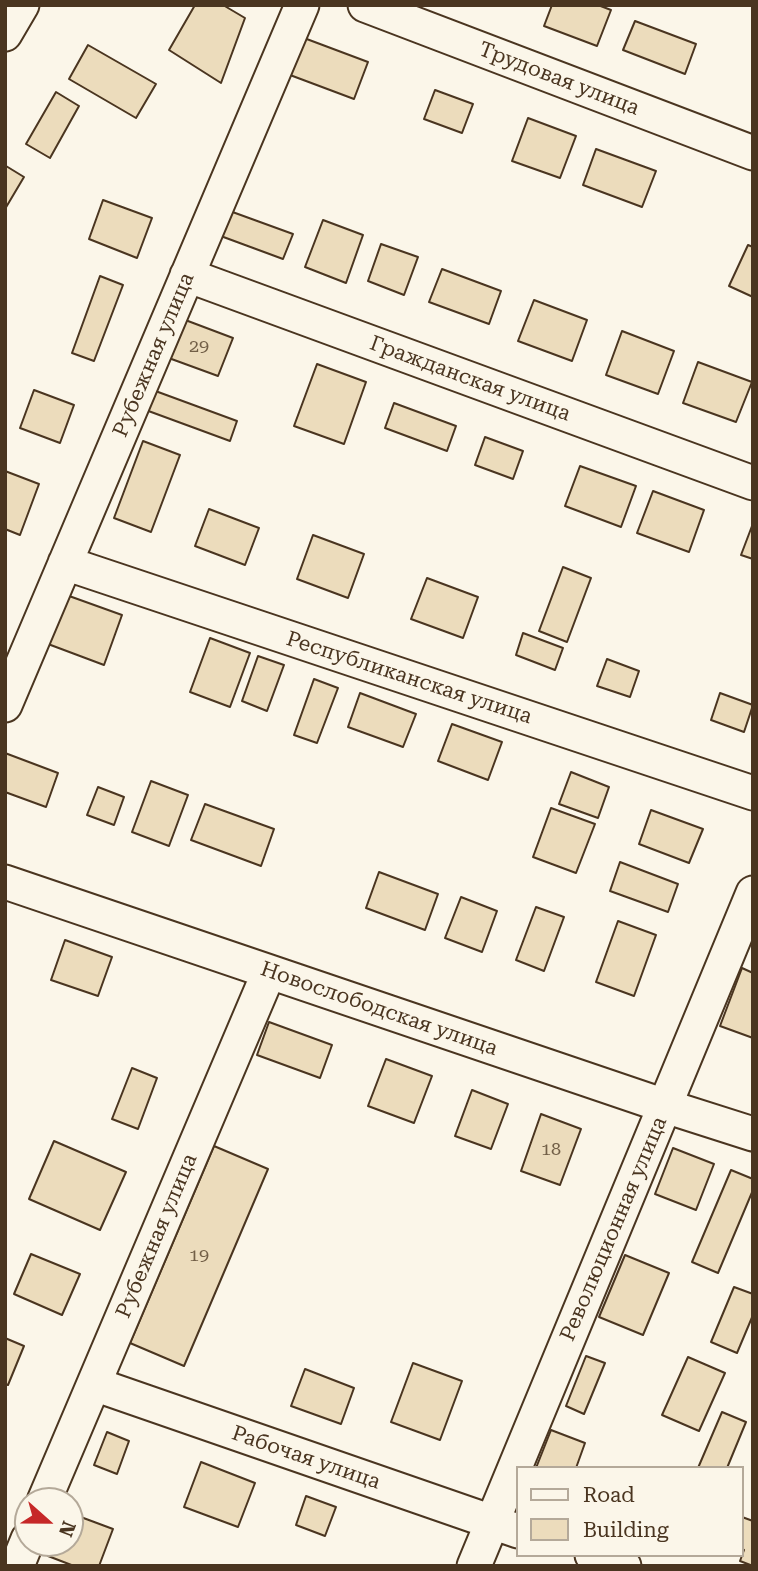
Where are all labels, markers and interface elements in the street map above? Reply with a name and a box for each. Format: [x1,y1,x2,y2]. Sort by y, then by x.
street label: Трудовая улица [475,37,643,121]
street label: Рубежная улица [108,269,200,441]
street label: Гражданская улица [366,331,574,427]
house number: 29 [189,336,209,358]
street label: Республиканская улица [283,626,535,730]
street label: Новослободская улица [257,957,501,1061]
street label: Революционная улица [555,1113,673,1345]
house number: 18 [541,1139,561,1161]
street label: Рубежная улица [111,1150,203,1322]
house number: 19 [189,1245,209,1267]
street label: Рабочая улица [229,1421,383,1495]
legend [516,1466,744,1557]
text: Road [583,1483,635,1507]
north arrow [14,1487,84,1557]
text: N [54,1518,81,1540]
text: Building [583,1518,669,1542]

